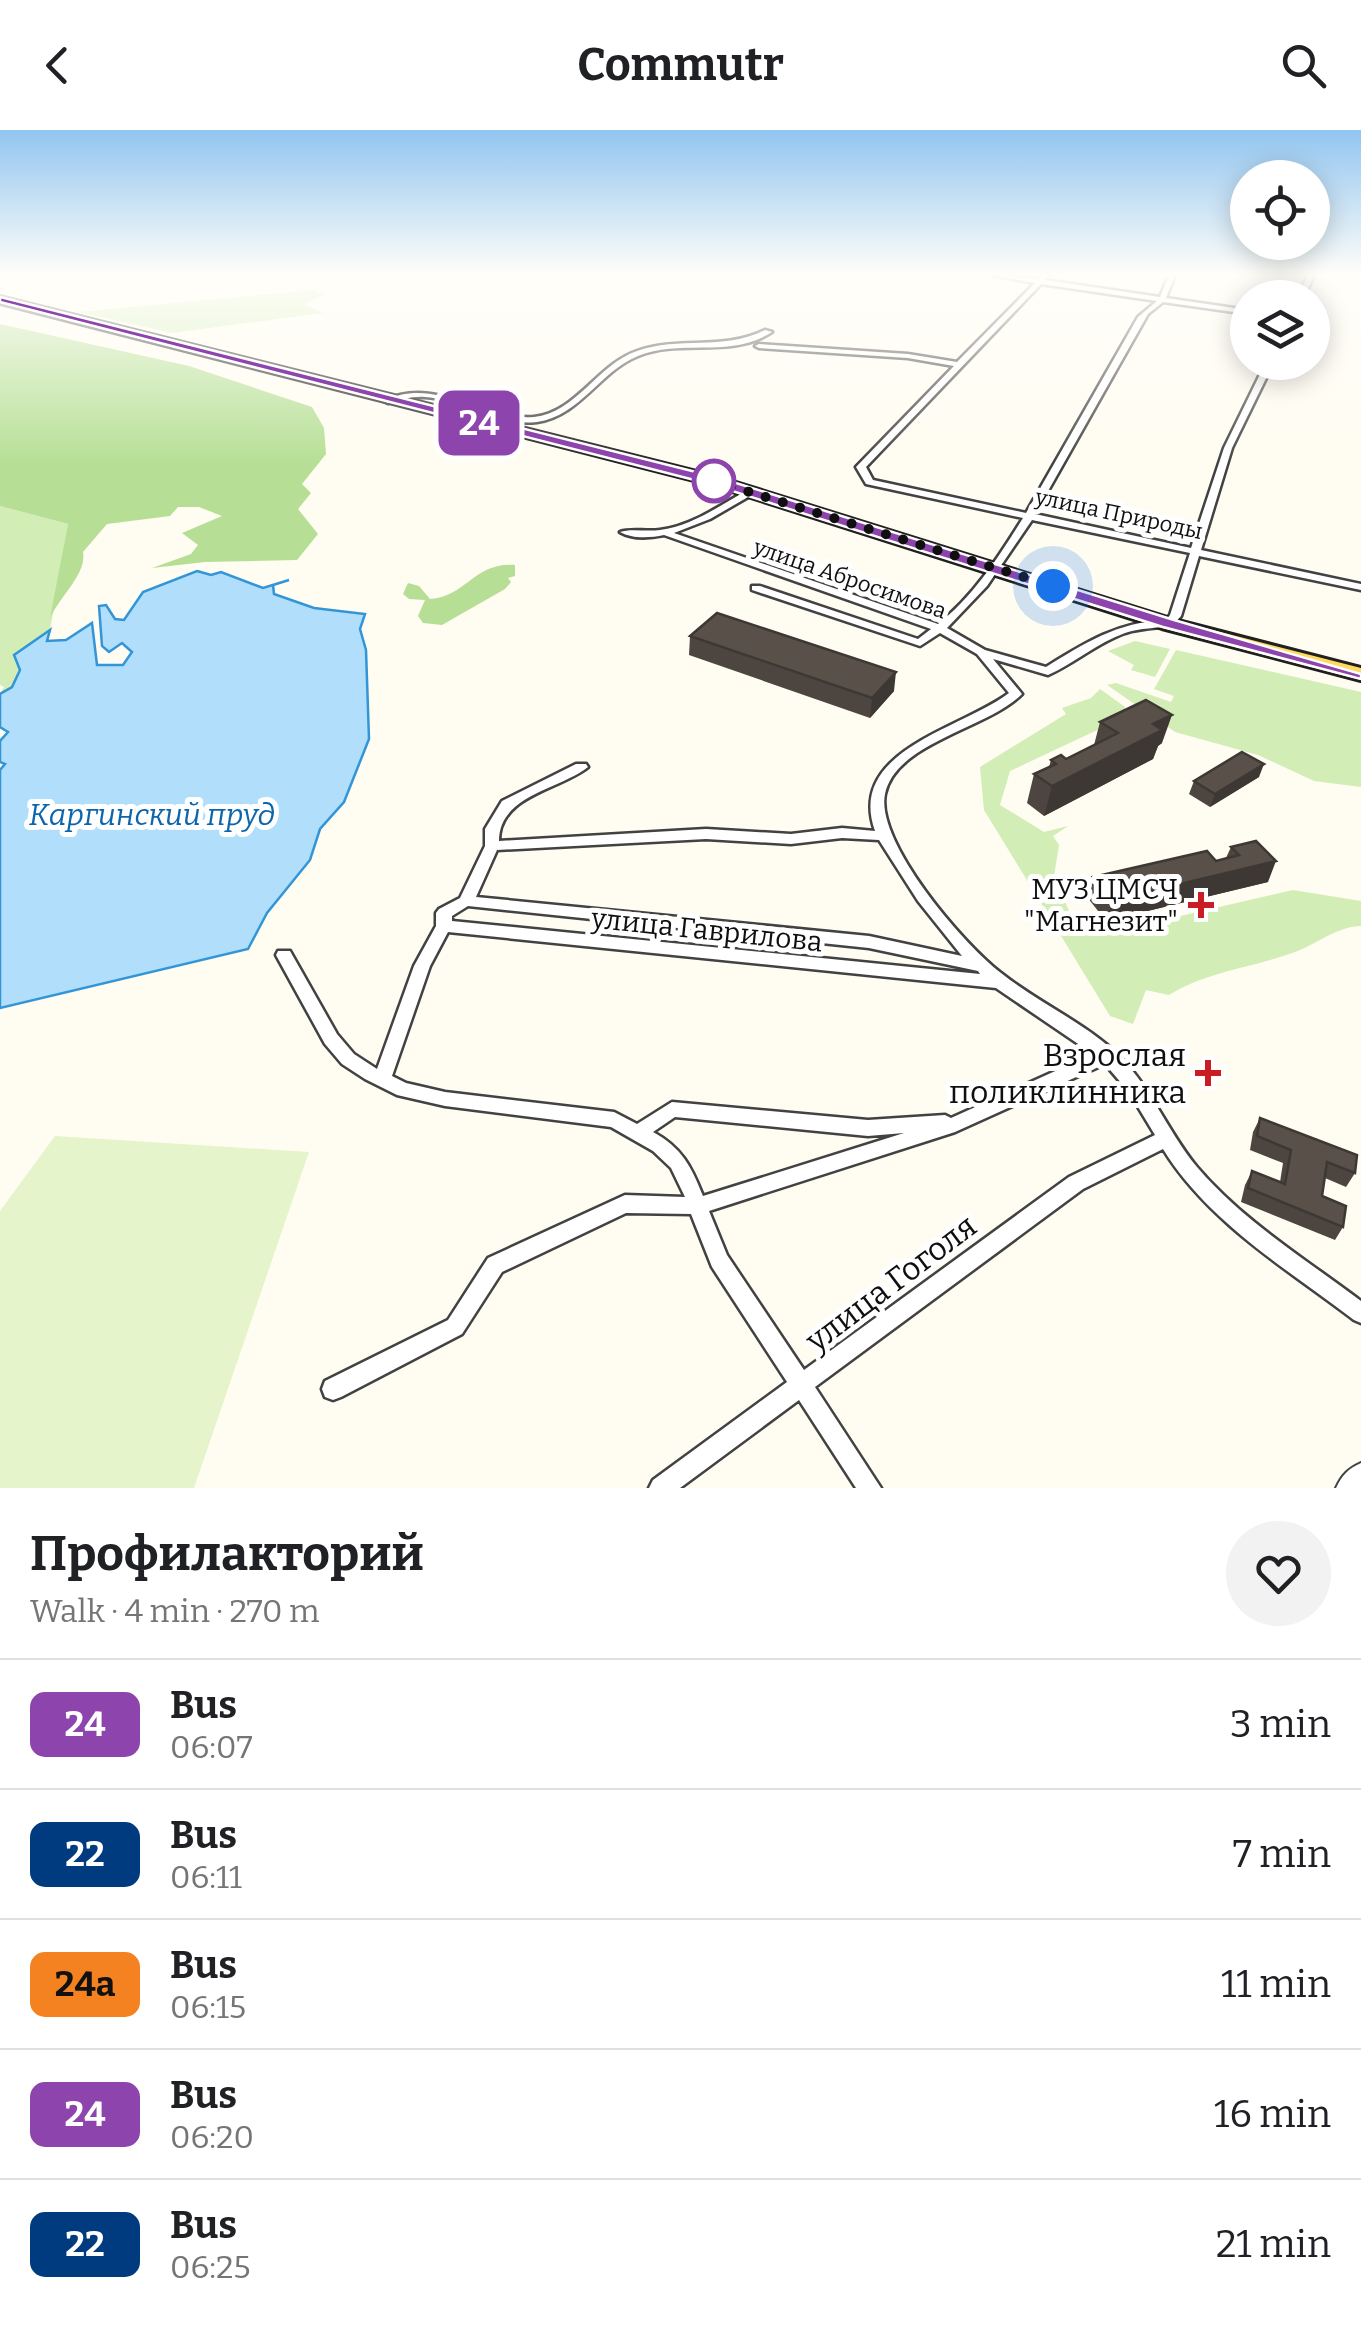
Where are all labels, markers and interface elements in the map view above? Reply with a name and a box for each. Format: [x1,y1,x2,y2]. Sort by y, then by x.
icon: back [30,38,85,93]
text: Commutr [577,38,784,92]
icon: search [1276,38,1331,93]
map controls [1230,160,1330,380]
button: locate [1230,160,1330,260]
button: layers [1230,280,1330,380]
line badge: 24 [434,390,524,456]
text: 24 [458,402,500,444]
unlabelled marker [693,460,735,502]
street label: улица Природы [1032,483,1205,545]
street label: улица Абросимова [749,533,950,625]
your location [1028,561,1078,611]
water label: Каргинский пруд [29,797,275,833]
place label: МУЗ ЦМСЧ "Магнезит" [1024,873,1178,938]
marker: МУЗ ЦМСЧ "Магнезит" [1188,892,1214,918]
street label: улица Гаврилова [589,901,824,959]
place label: Взрослая поликлинника [949,1036,1186,1111]
marker: Взрослая поликлинника [1195,1060,1221,1086]
street label: улица Гоголя [797,1207,984,1360]
button: heart [1226,1521,1331,1626]
text: Профилакторий [30,1525,424,1583]
text: Walk · 4 min · 270 m [30,1592,319,1630]
text: Bus [170,1682,237,1728]
text: 3 min [1230,1701,1331,1747]
text: 24 [64,1703,106,1745]
text: 06:07 [170,1728,253,1766]
text: Bus [170,1812,237,1858]
text: 7 min [1233,1831,1331,1877]
text: 22 [65,1833,105,1875]
text: 06:11 [170,1858,242,1896]
text: Bus [170,1942,237,1988]
text: 11 min [1221,1961,1331,2007]
text: 24a [55,1963,115,2005]
text: 06:15 [170,1988,246,2026]
text: Bus [170,2072,237,2118]
text: 16 min [1214,2091,1331,2137]
text: 24 [64,2093,106,2135]
text: 06:20 [170,2118,254,2156]
text: Bus [170,2202,237,2248]
text: 21 min [1216,2221,1331,2267]
text: 22 [65,2223,105,2265]
text: 06:25 [170,2248,251,2286]

